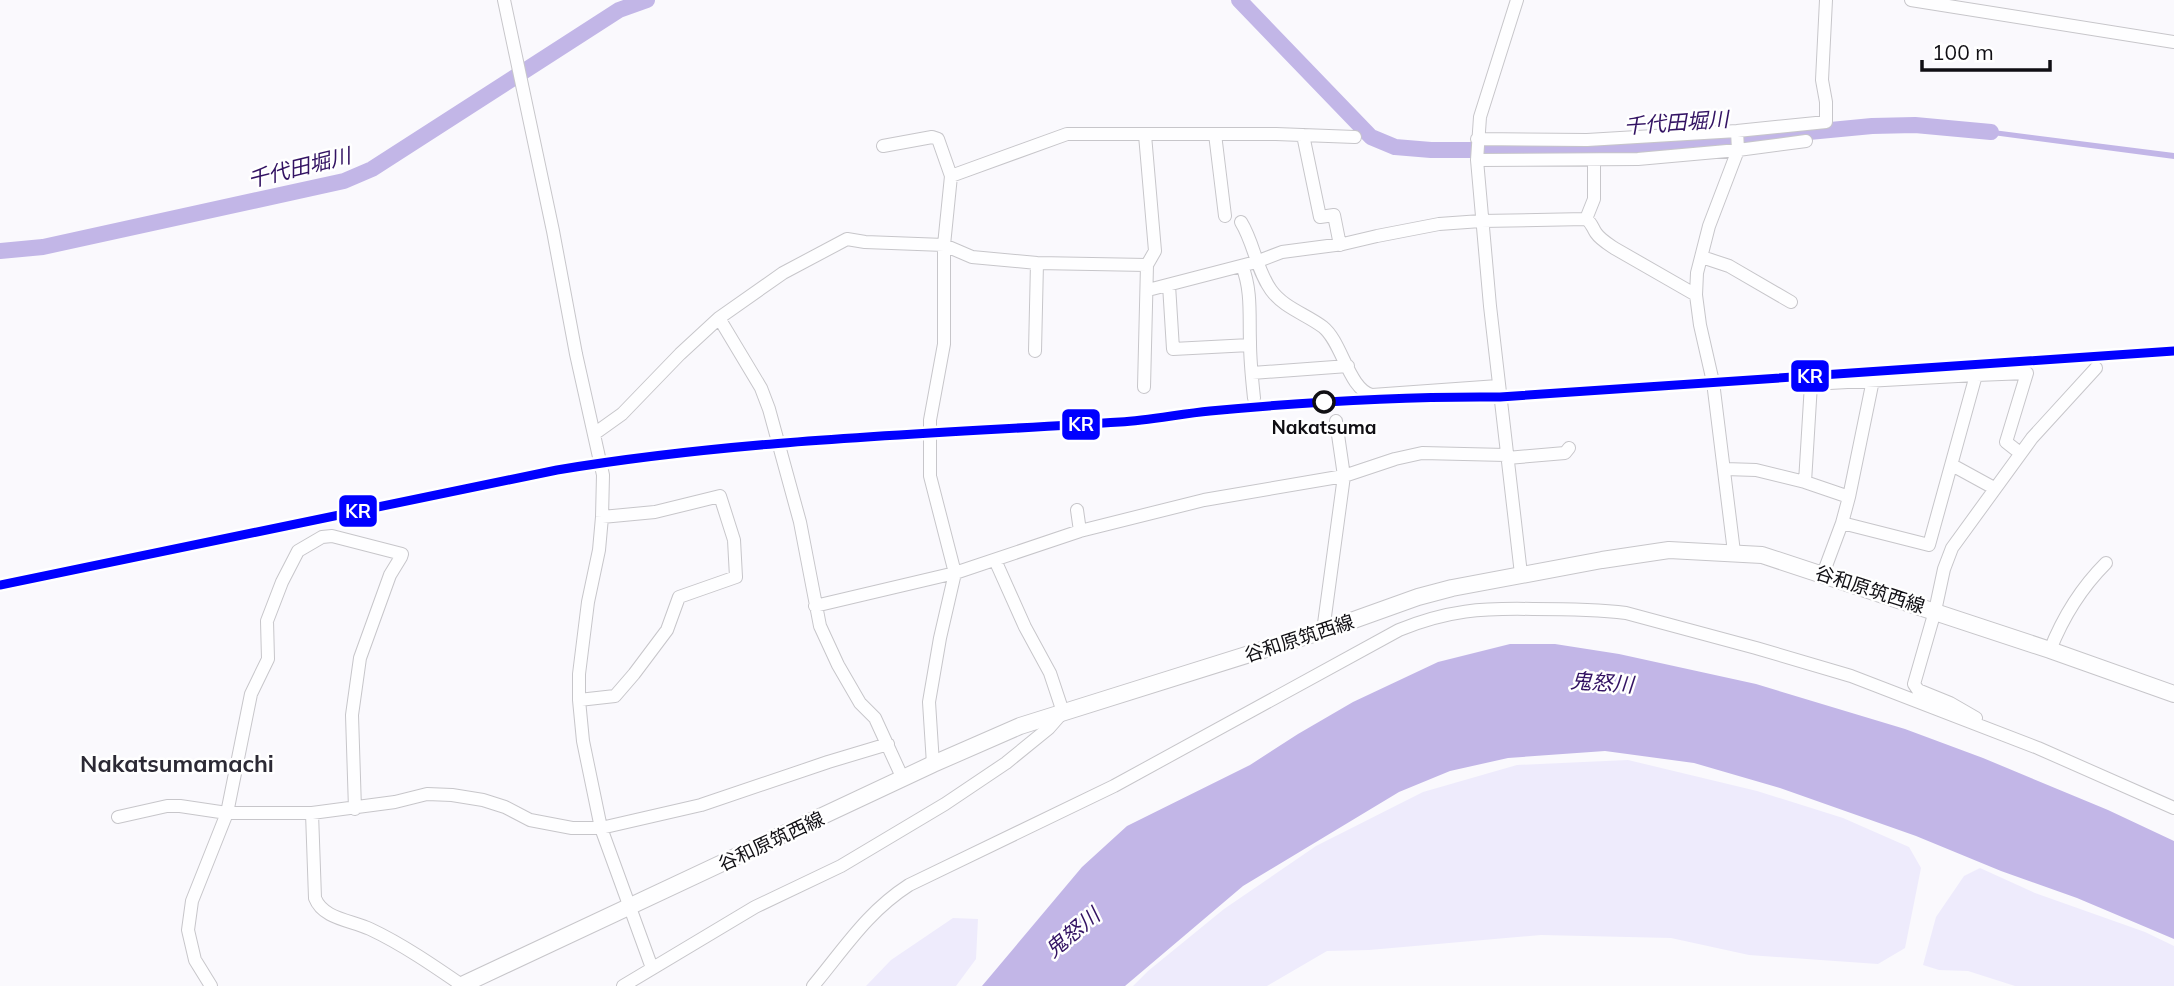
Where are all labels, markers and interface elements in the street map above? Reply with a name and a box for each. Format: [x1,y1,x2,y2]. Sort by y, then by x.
scale bar [1922,28,2050,72]
text: 100 m [1932,39,1994,65]
water label: 千代田堀川 [1623,105,1731,139]
water label: 千代田堀川 [245,141,355,192]
line badge: KR [1790,359,1830,393]
text: KR [1797,364,1823,388]
marker: Nakatsuma [1313,391,1335,413]
line badge: KR [1061,408,1101,441]
text: KR [1068,412,1094,436]
place label: Nakatsuma [1271,415,1377,439]
line badge: KR [338,494,378,528]
text: KR [345,499,371,523]
street label: 谷和原筑西線 [1812,560,1928,618]
street label: 谷和原筑西線 [1241,609,1357,667]
water label: 鬼怒川 [1570,667,1636,697]
district label: Nakatsumamachi [80,749,274,778]
street label: 谷和原筑西線 [714,806,828,876]
water label: 鬼怒川 [1040,901,1106,962]

